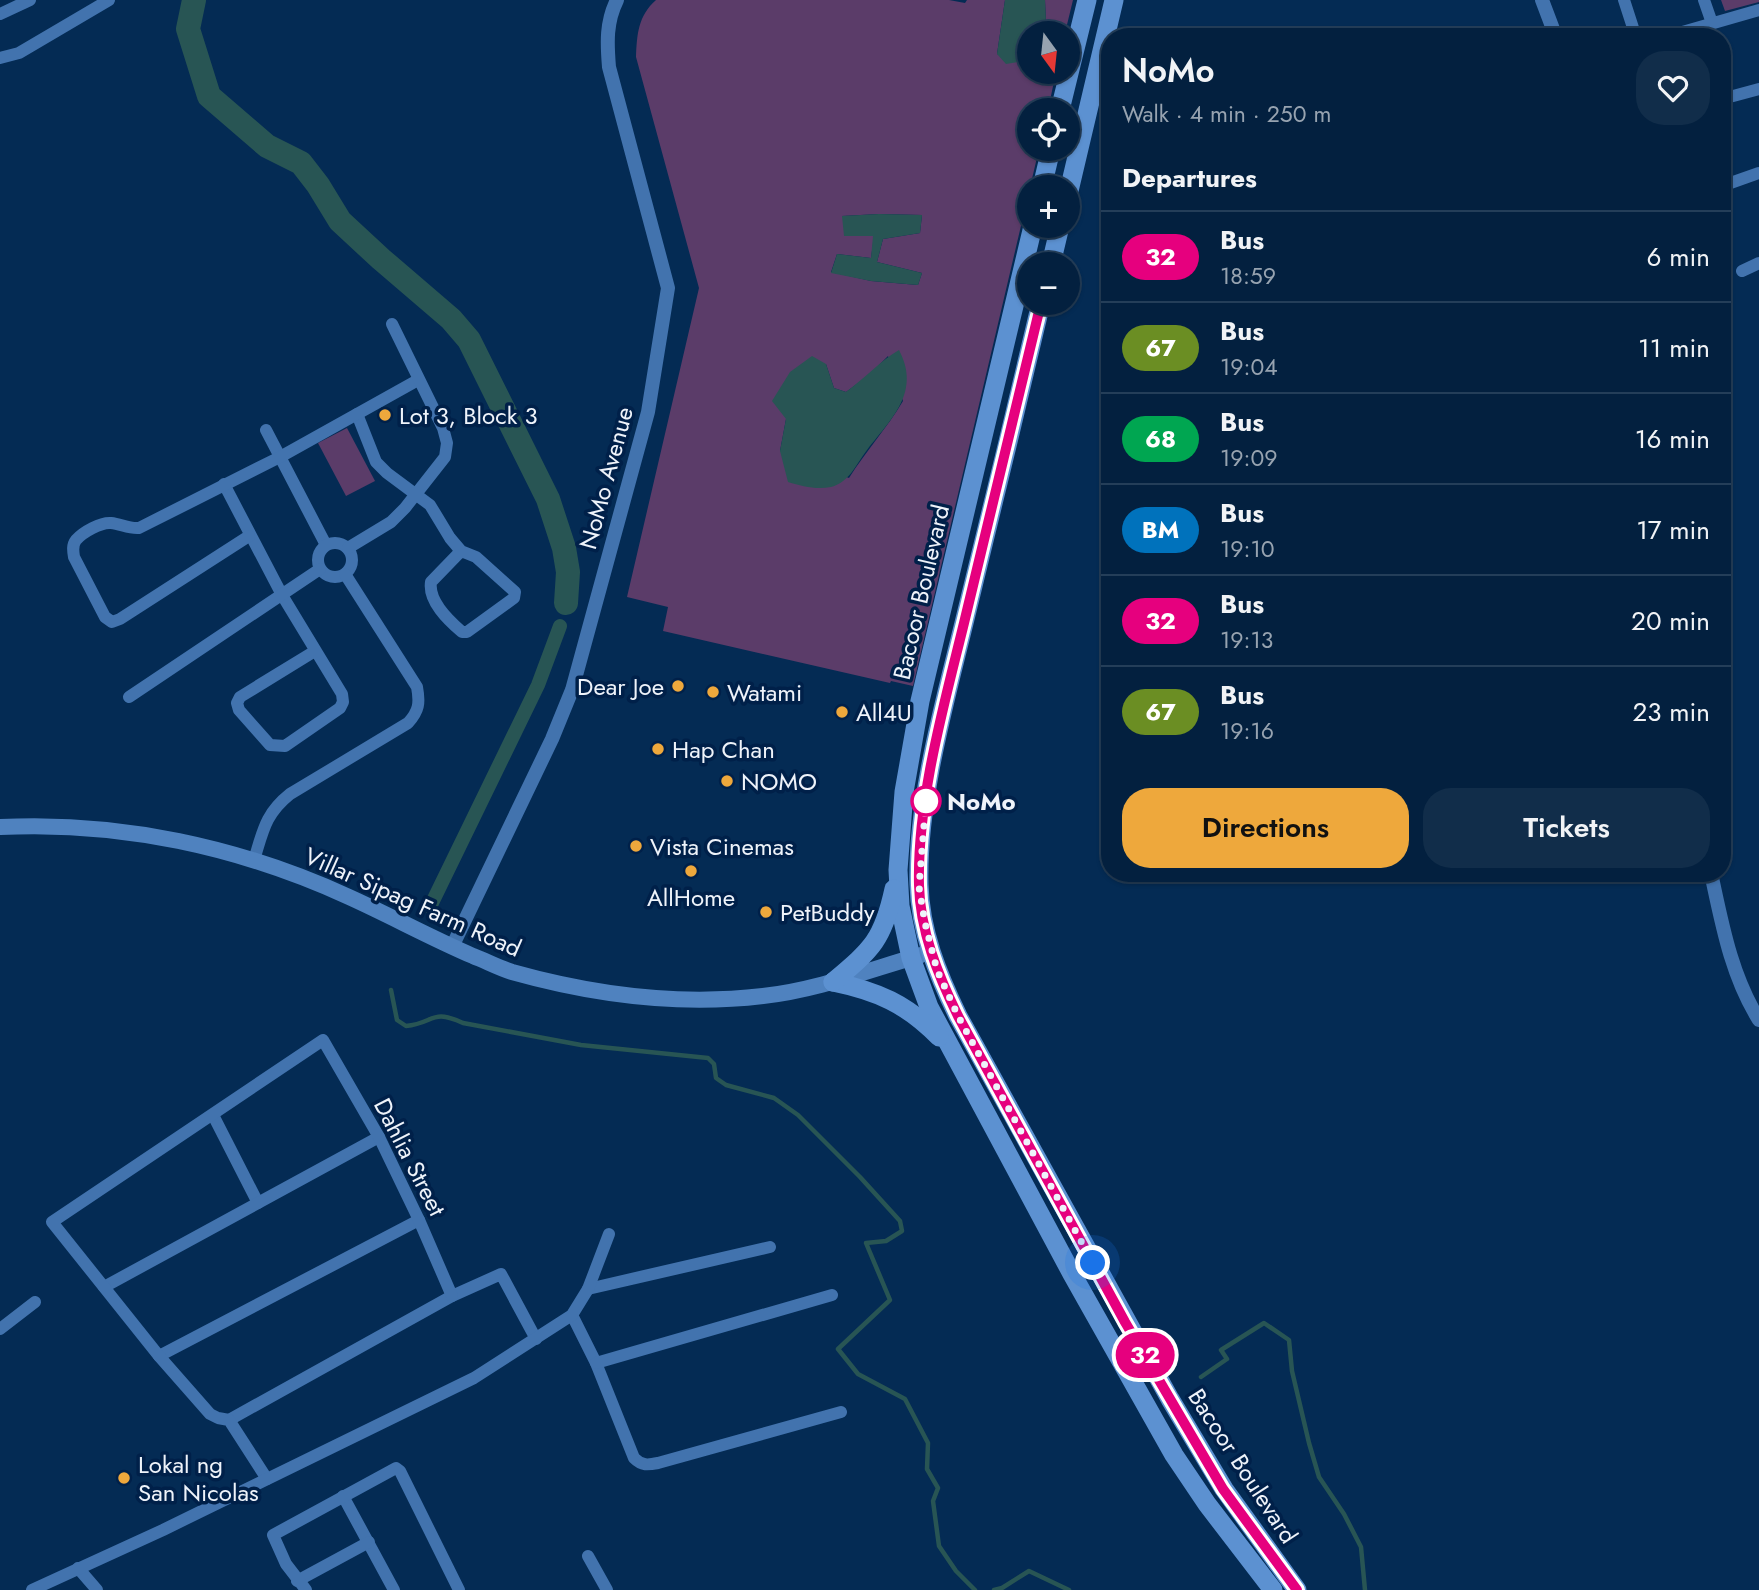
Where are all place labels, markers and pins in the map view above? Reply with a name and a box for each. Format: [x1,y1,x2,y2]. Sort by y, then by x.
place label: Lot 3, Block 3 [399,398,538,433]
marker: Lot 3, Block 3 [377,407,393,423]
place label: Dear Joe [577,669,664,704]
place label: Watami [727,675,802,710]
marker: Dear Joe [670,678,686,694]
marker: Watami [705,684,721,700]
place label: All4U [856,695,912,730]
marker: All4U [834,704,850,720]
place label: Hap Chan [672,732,775,767]
marker: Hap Chan [650,741,666,757]
place label: NOMO [741,764,817,799]
marker: NOMO [719,773,735,789]
place label: NoMo [947,784,1016,819]
marker: NoMo [911,786,941,816]
place label: Vista Cinemas [650,829,794,864]
marker: Vista Cinemas [628,838,644,854]
marker: AllHome [683,863,699,879]
place label: AllHome [647,880,735,915]
place label: PetBuddy [780,895,875,930]
marker: PetBuddy [758,904,774,920]
place label: Lokal ng San Nicolas [138,1447,259,1510]
marker: Lokal ng San Nicolas [116,1470,132,1486]

